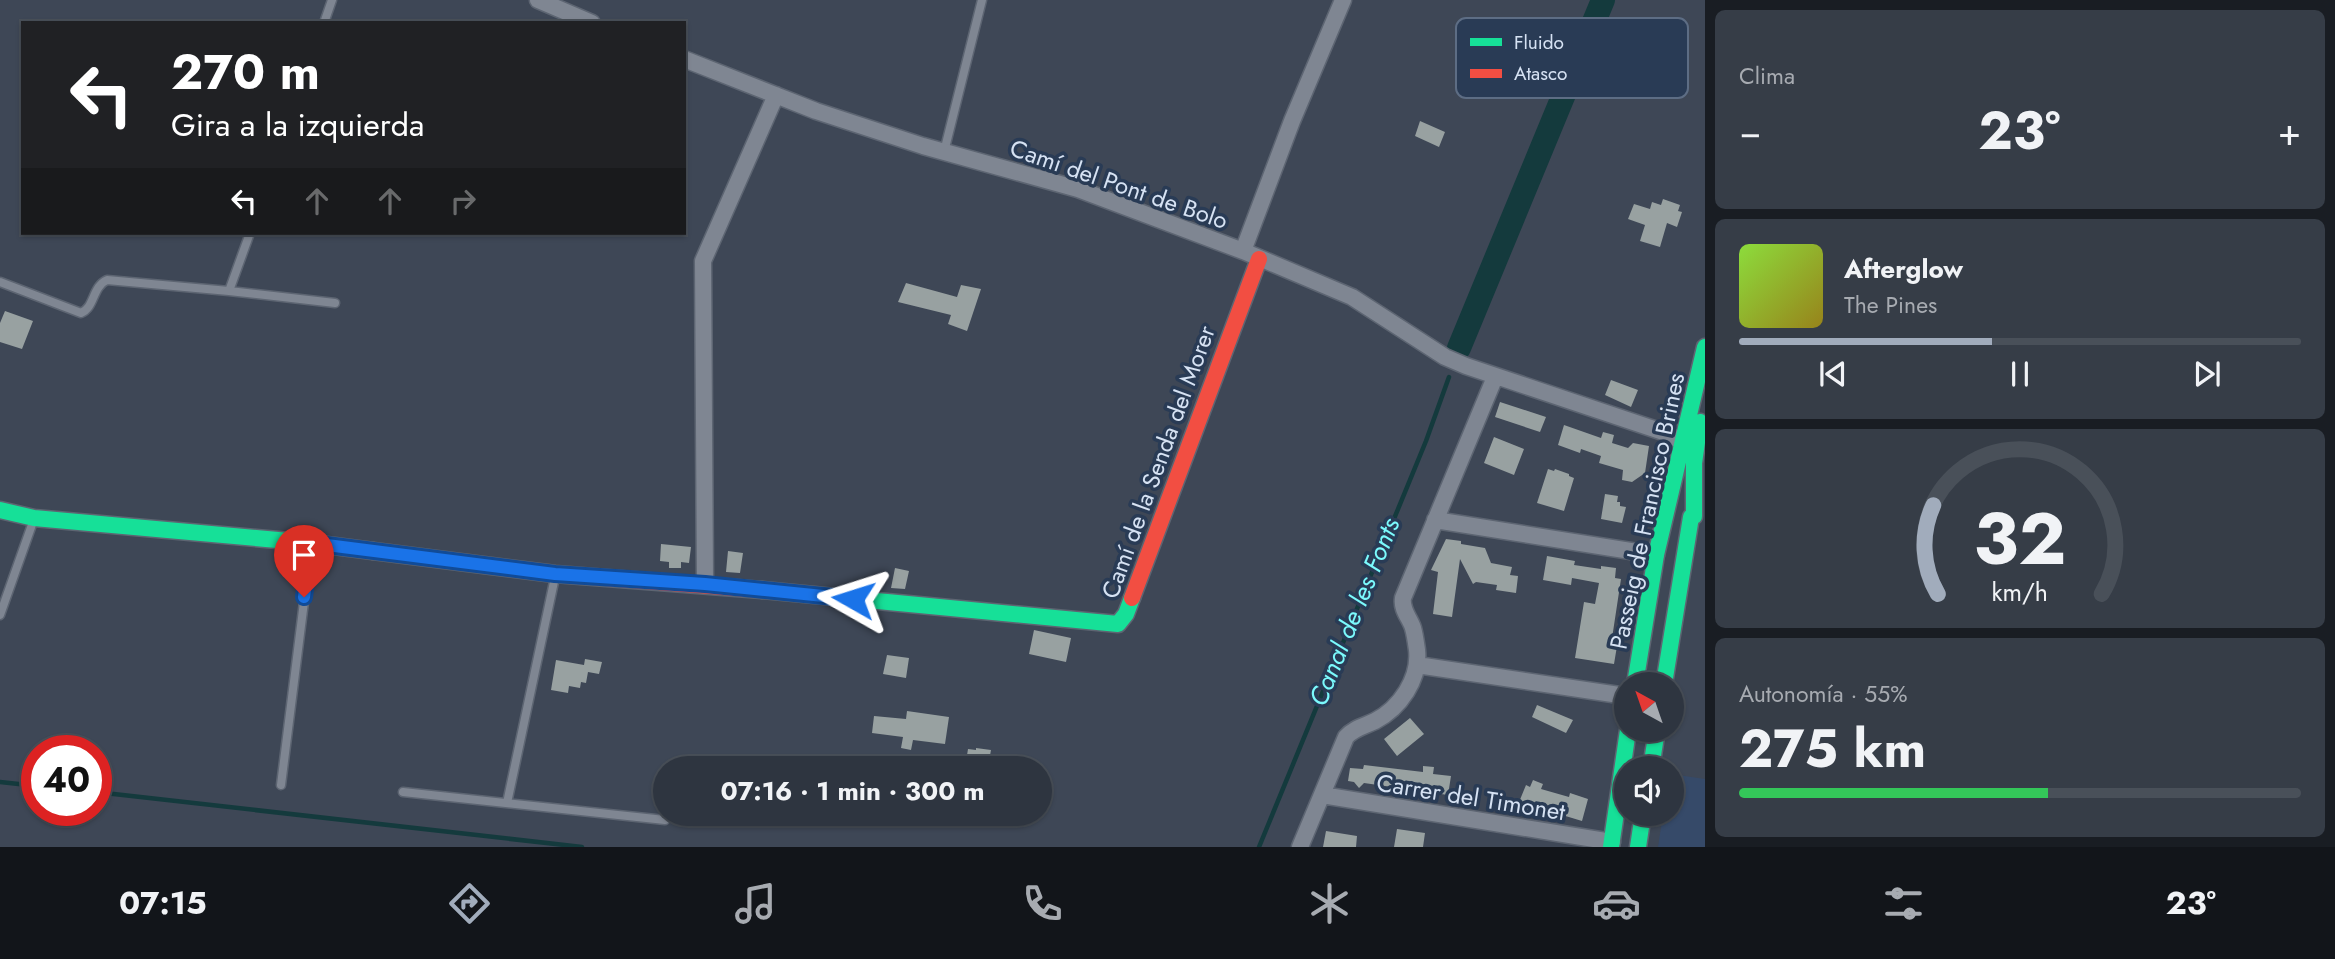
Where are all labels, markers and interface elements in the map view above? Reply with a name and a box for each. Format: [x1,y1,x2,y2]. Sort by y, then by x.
legend [1456,18,1688,98]
text: Fluido [1514,29,1564,56]
text: 270 m [171,37,320,107]
icon: left [56,49,147,140]
text: Clima [1739,59,1795,93]
text: Atasco [1514,60,1567,87]
text: 23° [1979,93,2060,169]
text: Gira a la izquierda [171,102,424,148]
text: − [1739,104,1761,159]
text: + [2278,104,2301,159]
street label: Camí del Pont de Bolo [1005,130,1233,238]
icon: left [225,182,263,220]
icon: ahead [298,182,336,220]
icon: ahead [371,182,409,220]
icon: right [444,182,482,220]
text: Afterglow [1844,250,1963,288]
text: The Pines [1844,288,1937,322]
street label: Camí de la Senda del Morer [1092,320,1224,603]
icon: previous [1814,355,1852,393]
icon: pause [2001,355,2039,393]
icon: next [2188,355,2226,393]
street label: Passeig de Francisco Brines [1601,370,1693,652]
text: 32 [1974,487,2066,592]
water label: Canal de les Fonts [1299,511,1409,712]
pin [274,525,334,597]
icon: arrive [285,536,323,574]
position arrow [816,562,890,636]
text: km/h [1992,574,2048,610]
north arrow [1614,672,1684,742]
map controls [1614,672,1684,826]
text: Autonomía · 55% [1739,677,1907,711]
text: 275 km [1739,711,1926,787]
speed limit sign: 40 [21,735,112,826]
button: sound [1614,756,1684,826]
street label: Carrer del Timonet [1374,765,1568,829]
text: 07:16 · 1 min · 300 m [720,772,985,810]
icon: directions [445,879,494,928]
icon: music [731,879,780,928]
icon: phone [1018,879,1067,928]
icon: climate [1305,879,1354,928]
icon: car [1592,879,1641,928]
icon: filters [1879,879,1928,928]
text: 07:15 [119,880,207,926]
text: 23° [2166,880,2216,926]

